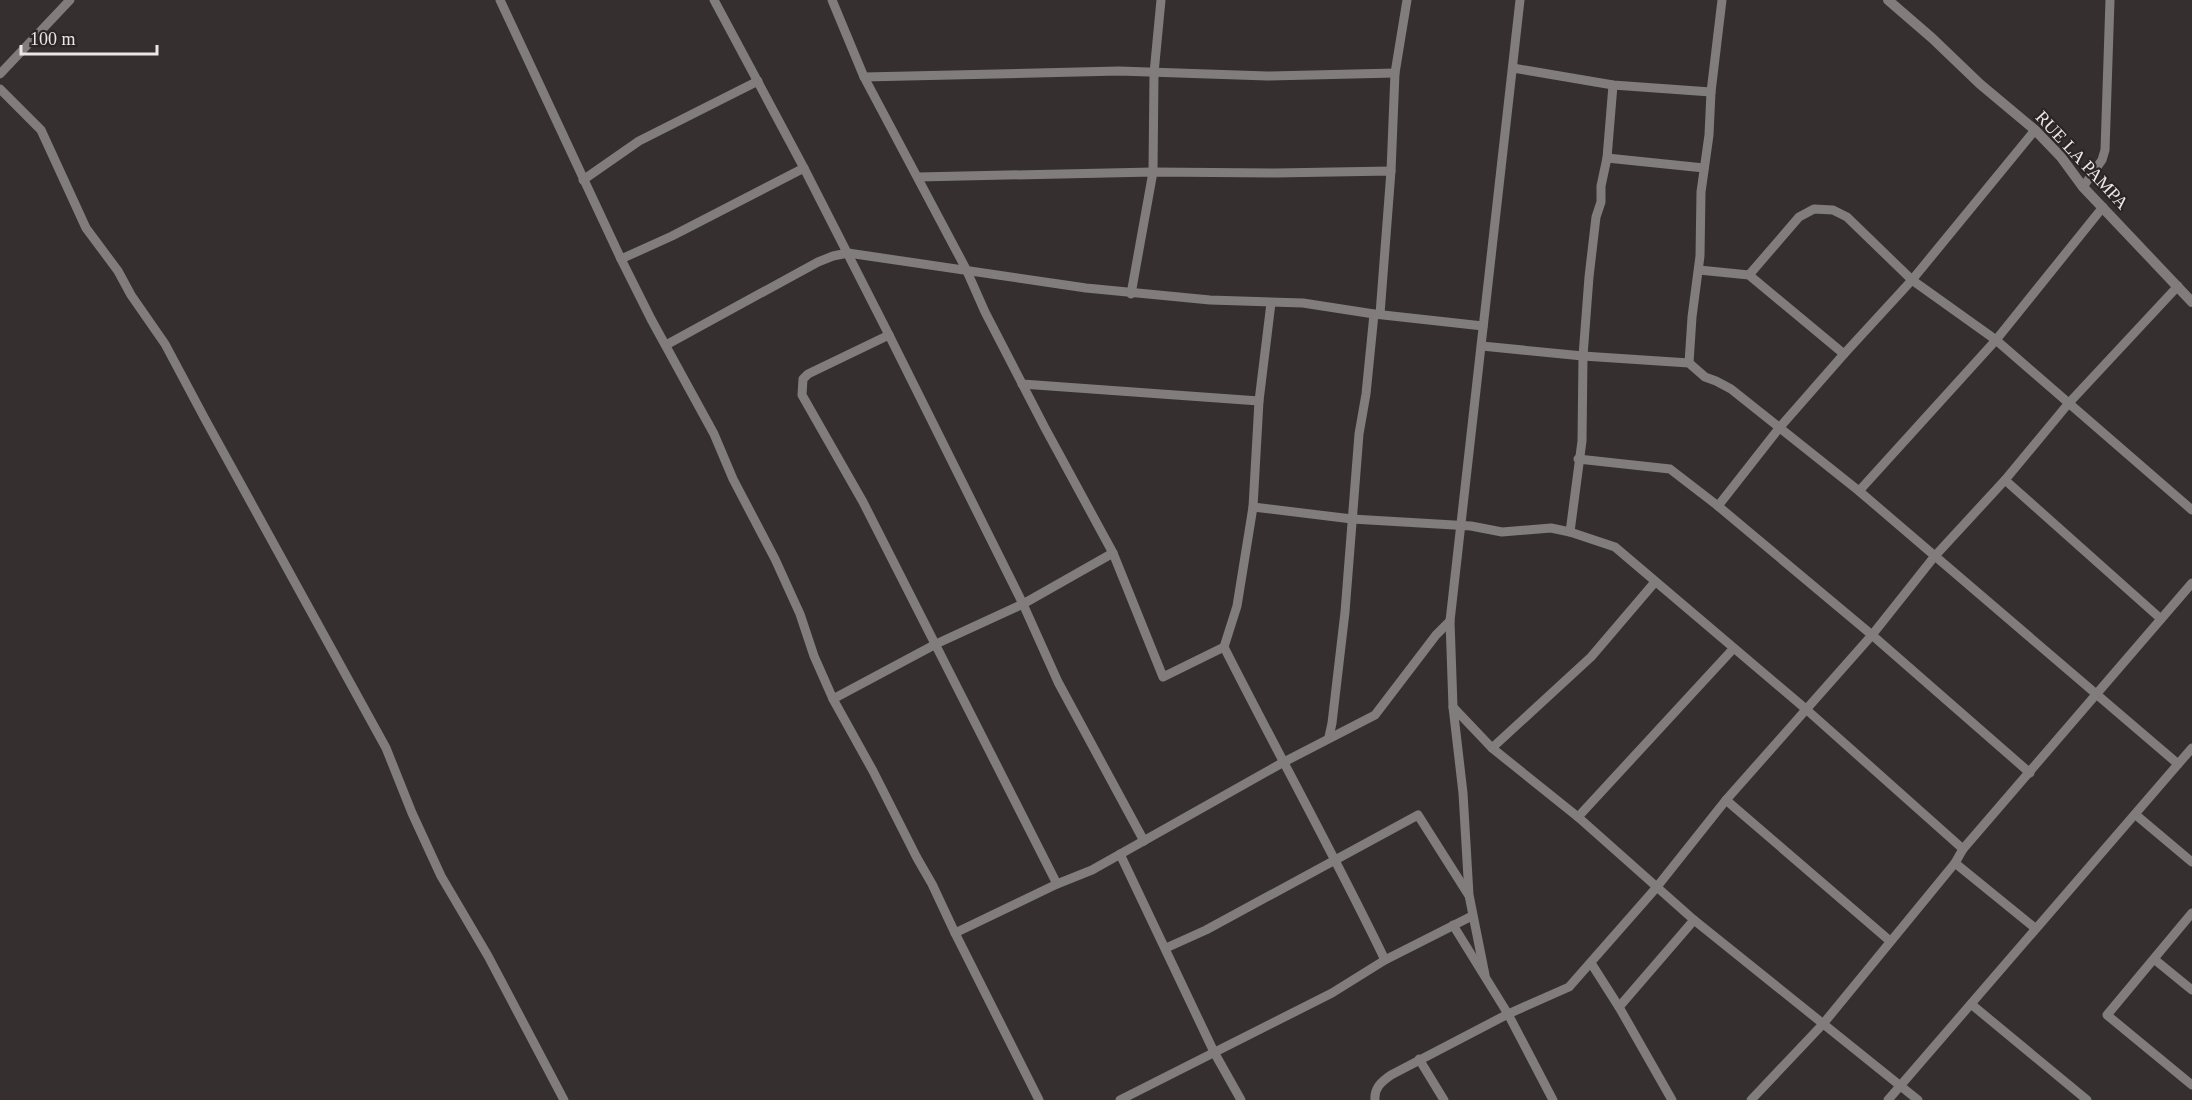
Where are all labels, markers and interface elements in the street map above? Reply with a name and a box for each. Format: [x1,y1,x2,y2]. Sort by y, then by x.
scale bar [21,18,158,56]
text: 100 m [30,29,76,49]
street label: RUE LA PAMPA [2031,107,2133,213]

